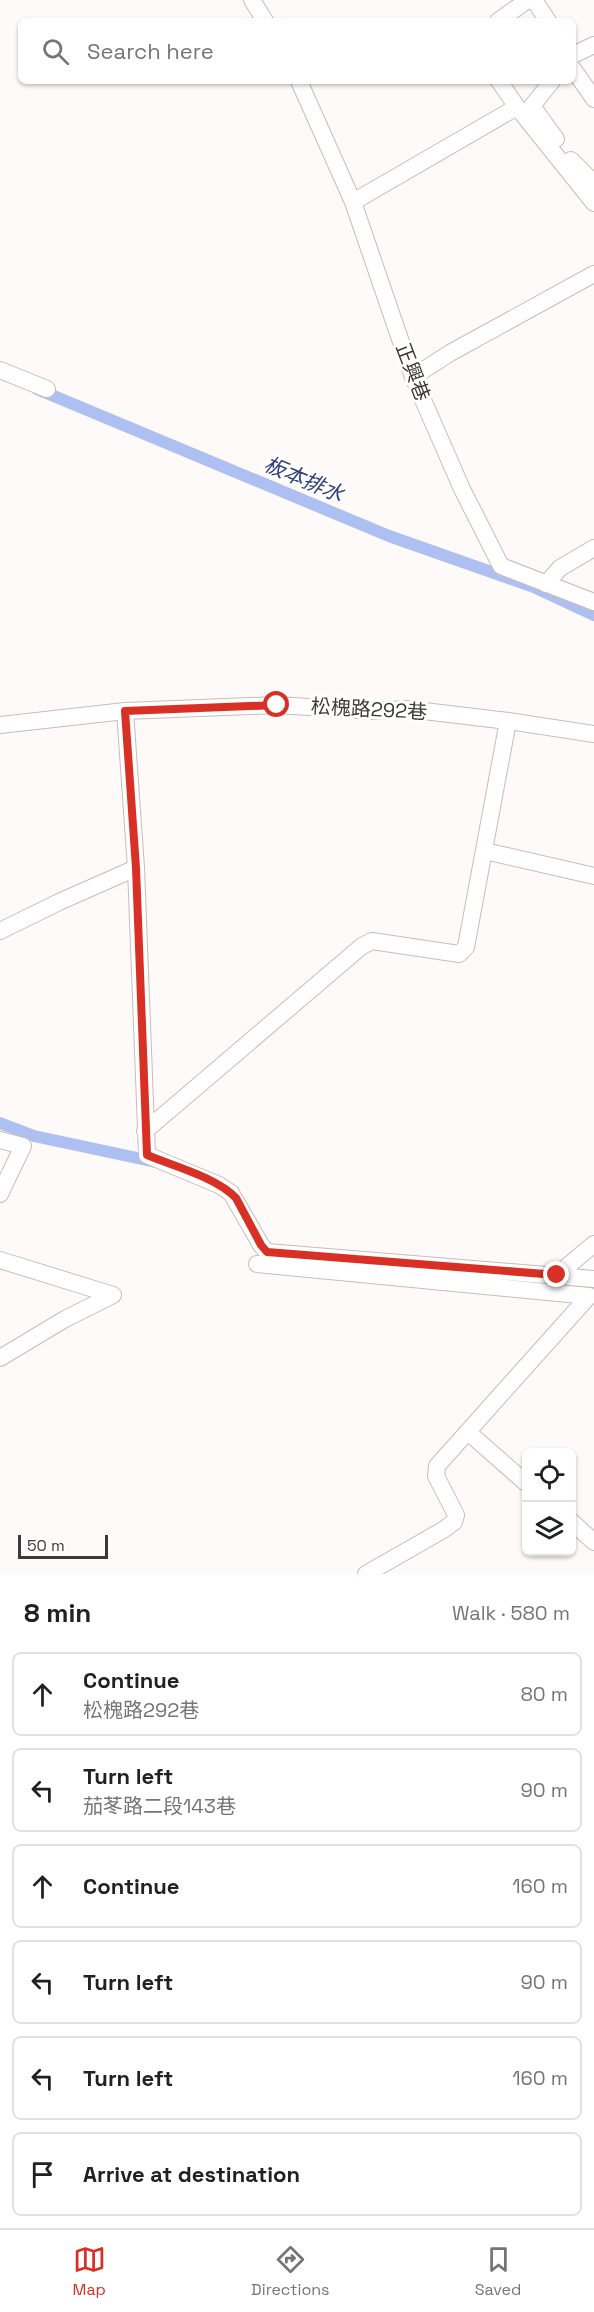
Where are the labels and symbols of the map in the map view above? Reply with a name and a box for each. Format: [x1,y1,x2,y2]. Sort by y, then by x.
street label: 正興巷 [390,339,436,405]
water label: 板本排水 [260,450,349,508]
route start [263,691,289,717]
street label: 松槐路292巷 [310,693,428,725]
route end [543,1261,569,1287]
scale bar [18,1532,108,1560]

